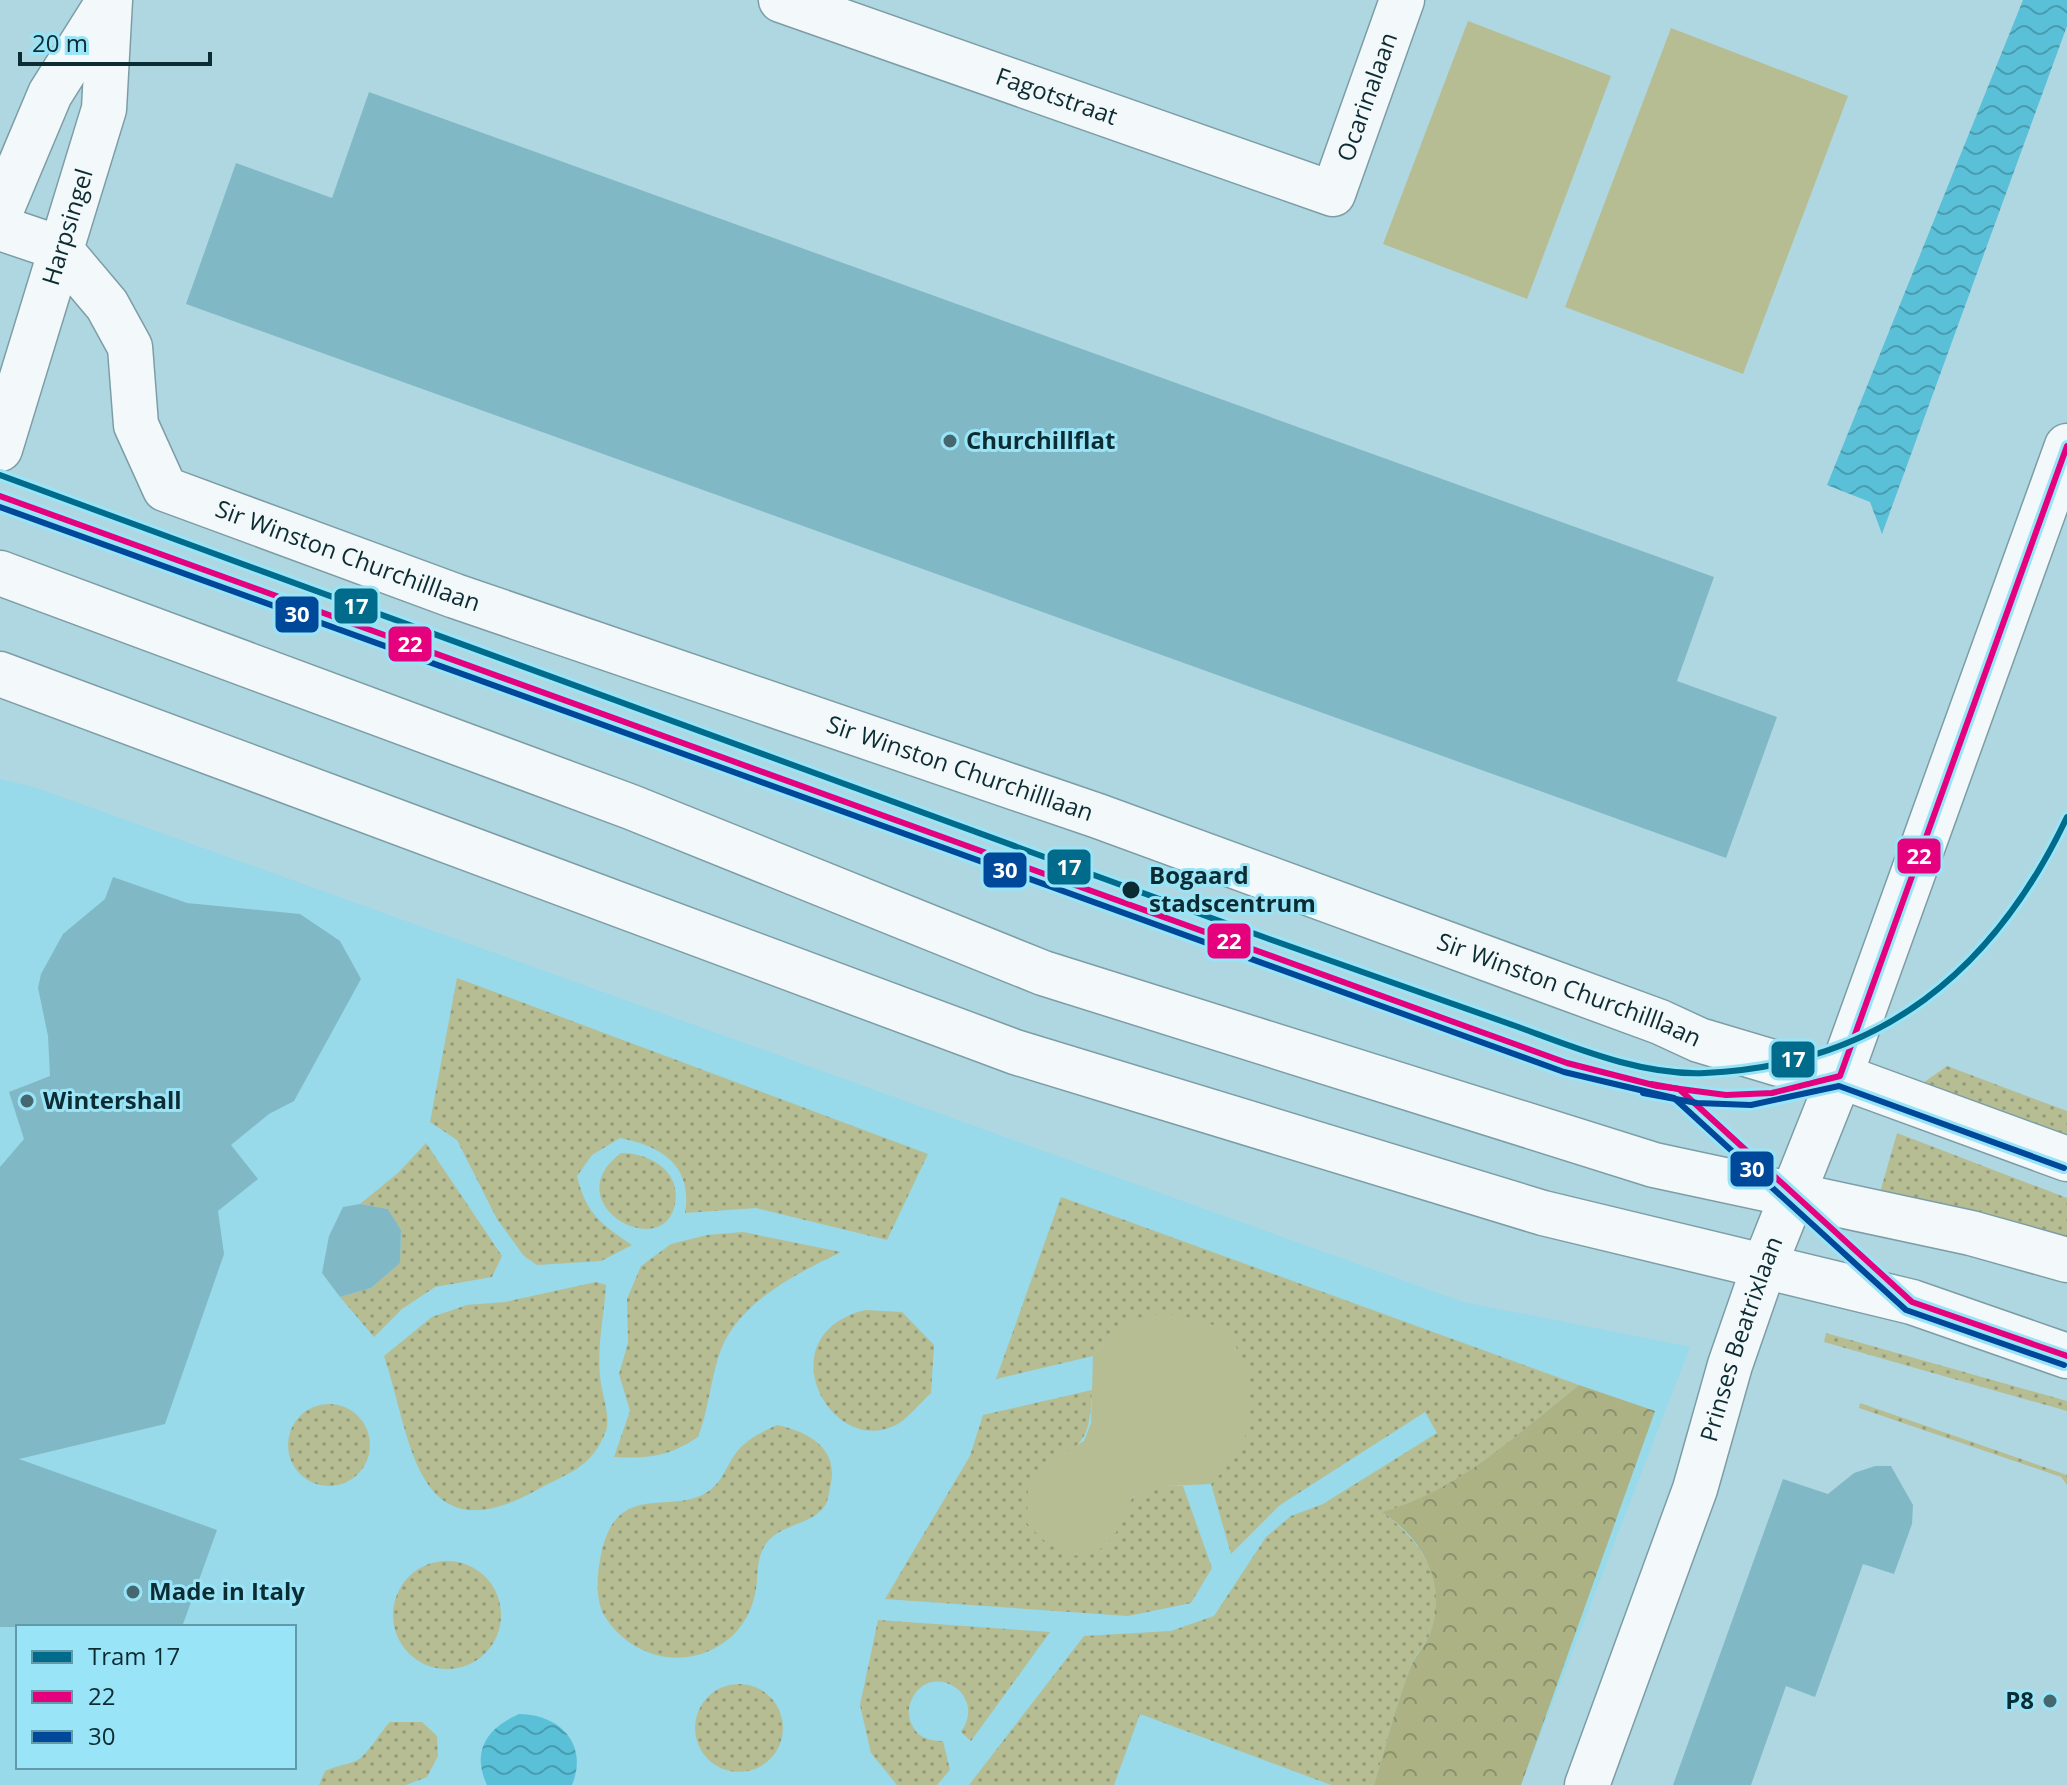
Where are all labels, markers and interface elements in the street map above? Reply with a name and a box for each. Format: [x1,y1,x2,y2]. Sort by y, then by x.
scale bar [20,16,210,66]
text: 20 m [32,26,88,59]
street label: Ocarinalaan [1328,27,1404,166]
street label: Fagotstraat [992,59,1122,132]
street label: Harpsingel [33,164,100,289]
place label: Churchillflat [966,423,1115,456]
marker: Churchillflat [941,432,959,450]
street label: Sir Winston Churchilllaan [211,491,485,618]
line badge: 17 [333,587,379,625]
text: 17 [343,590,369,620]
line badge: 30 [274,595,320,634]
text: 30 [284,598,310,628]
line badge: 22 [387,625,433,663]
text: 22 [397,628,423,658]
street label: Sir Winston Churchilllaan [823,706,1098,828]
line badge: 22 [1896,837,1942,875]
text: 22 [1906,840,1932,870]
line badge: 17 [1046,848,1092,886]
line badge: 30 [982,851,1028,889]
text: 17 [1056,851,1082,881]
text: 30 [992,854,1018,884]
place label: Bogaard stadscentrum [1149,858,1316,919]
marker: Bogaard stadscentrum [1120,879,1142,901]
line badge: 22 [1206,922,1252,960]
street label: Sir Winston Churchilllaan [1433,924,1707,1054]
text: 22 [1216,925,1242,955]
line badge: 17 [1770,1040,1816,1079]
text: 17 [1780,1043,1806,1073]
place label: Wintershall [43,1083,182,1116]
marker: Wintershall [18,1092,36,1110]
line badge: 30 [1729,1150,1775,1188]
text: 30 [1739,1153,1765,1183]
street label: Prinses Beatrixlaan [1691,1231,1789,1445]
place label: Made in Italy [149,1574,305,1607]
marker: Made in Italy [124,1583,142,1601]
legend [16,1625,296,1769]
text: Tram 17 [88,1639,180,1672]
text: 22 [88,1679,115,1712]
place label: P8 [2005,1683,2034,1716]
marker: P8 [2041,1692,2059,1710]
text: 30 [88,1719,115,1752]

